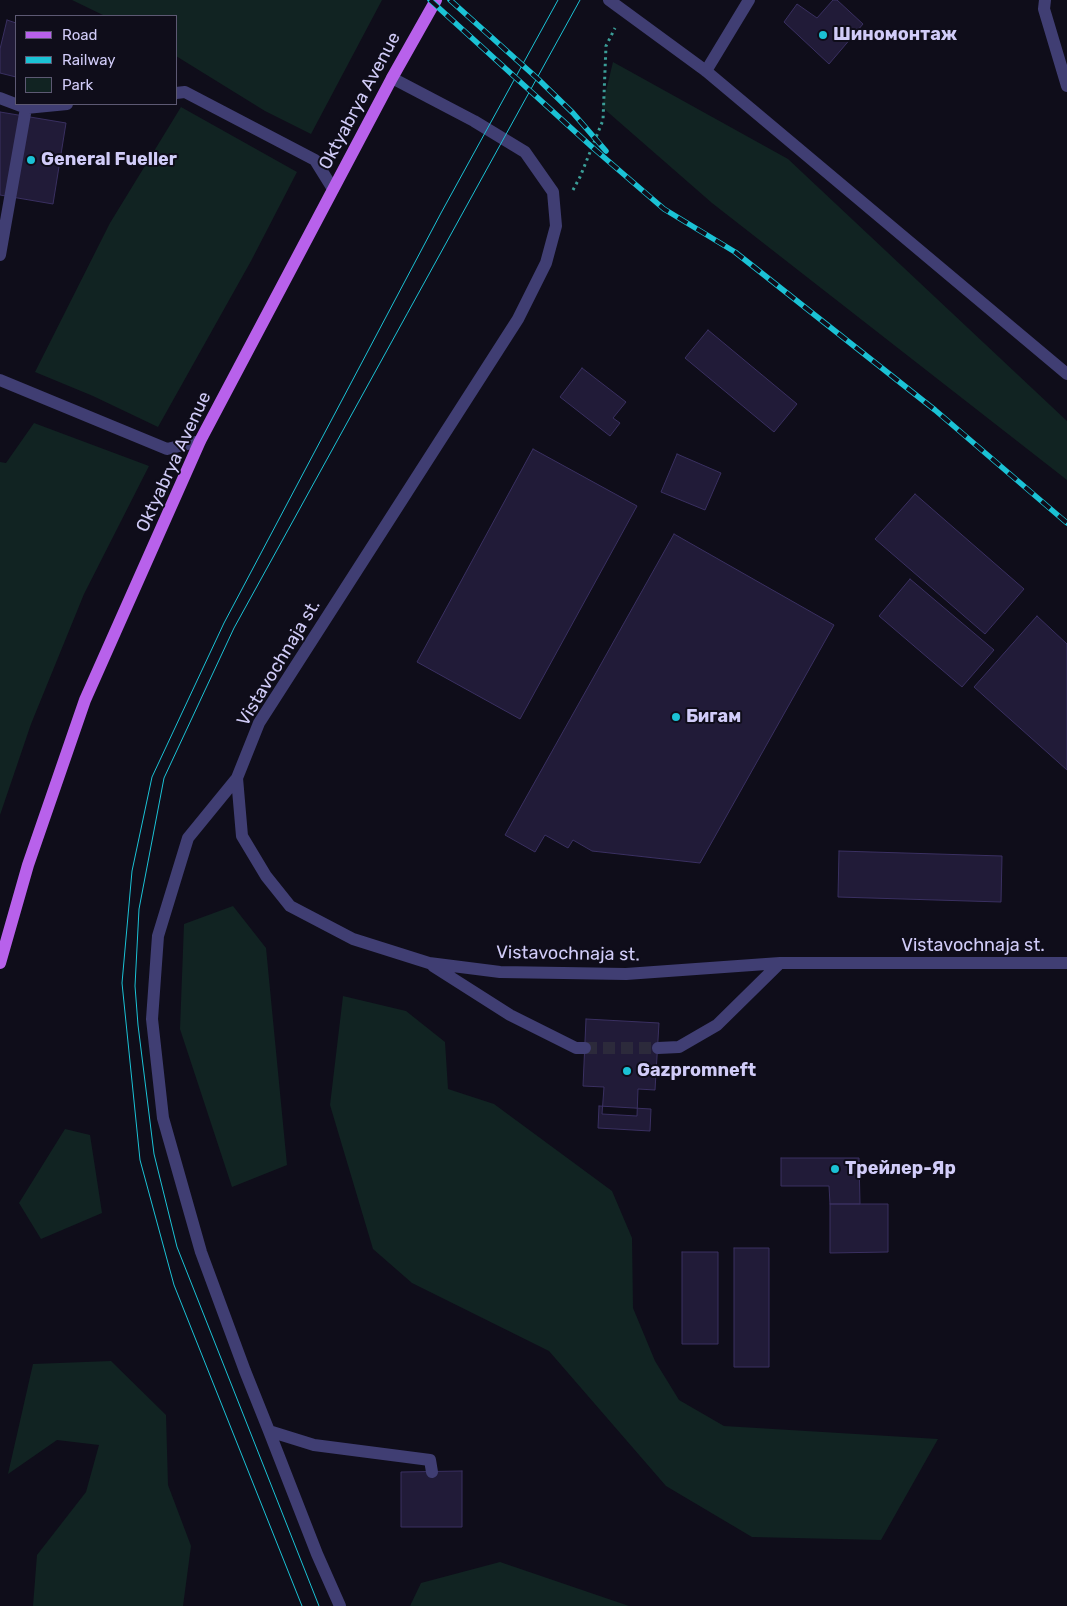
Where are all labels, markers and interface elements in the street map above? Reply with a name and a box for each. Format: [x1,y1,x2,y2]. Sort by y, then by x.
legend [15,15,178,105]
place label: Шиномонтаж [833,24,957,46]
text: Road [62,26,98,44]
street label: Oktyabrya Avenue [315,29,405,173]
marker: Шиномонтаж [817,29,829,41]
text: Railway [62,51,116,69]
text: Park [62,76,93,94]
place label: General Fueller [41,149,177,171]
marker: General Fueller [25,154,37,166]
street label: Oktyabrya Avenue [132,388,216,536]
street label: Vistavochnaja st. [233,596,325,730]
place label: Бигам [686,706,741,728]
marker: Бигам [670,711,682,723]
street label: Vistavochnaja st. [901,935,1045,957]
street label: Vistavochnaja st. [496,942,640,966]
place label: Gazpromneft [637,1060,756,1082]
marker: Gazpromneft [621,1065,633,1077]
place label: Трейлер-Яр [845,1158,956,1180]
marker: Трейлер-Яр [829,1163,841,1175]

